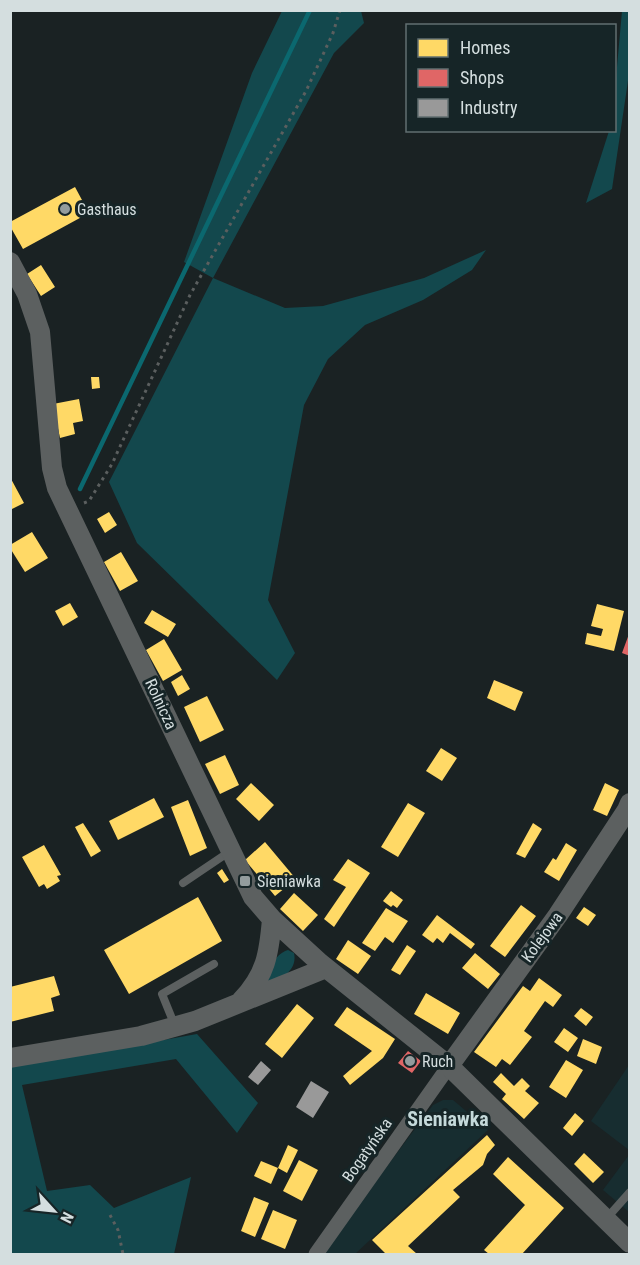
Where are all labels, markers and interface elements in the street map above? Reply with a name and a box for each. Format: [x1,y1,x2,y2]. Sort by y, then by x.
legend [406,24,616,132]
text: Homes [460,37,510,58]
text: Shops [460,67,504,88]
text: Industry [460,97,518,118]
place label: Gasthaus [77,200,137,219]
marker: Gasthaus [58,202,72,216]
street label: Rolnicza [141,676,181,732]
place label: Sieniawka [257,872,321,891]
marker: Sieniawka [238,874,252,888]
street label: Kolejowa [517,908,567,966]
place label: Ruch [422,1052,453,1071]
marker: Ruch [403,1054,417,1068]
district label: Sieniawka [407,1107,489,1131]
street label: Bogatyńska [338,1114,396,1186]
north arrow [24,1181,84,1241]
text: N [56,1209,78,1226]

